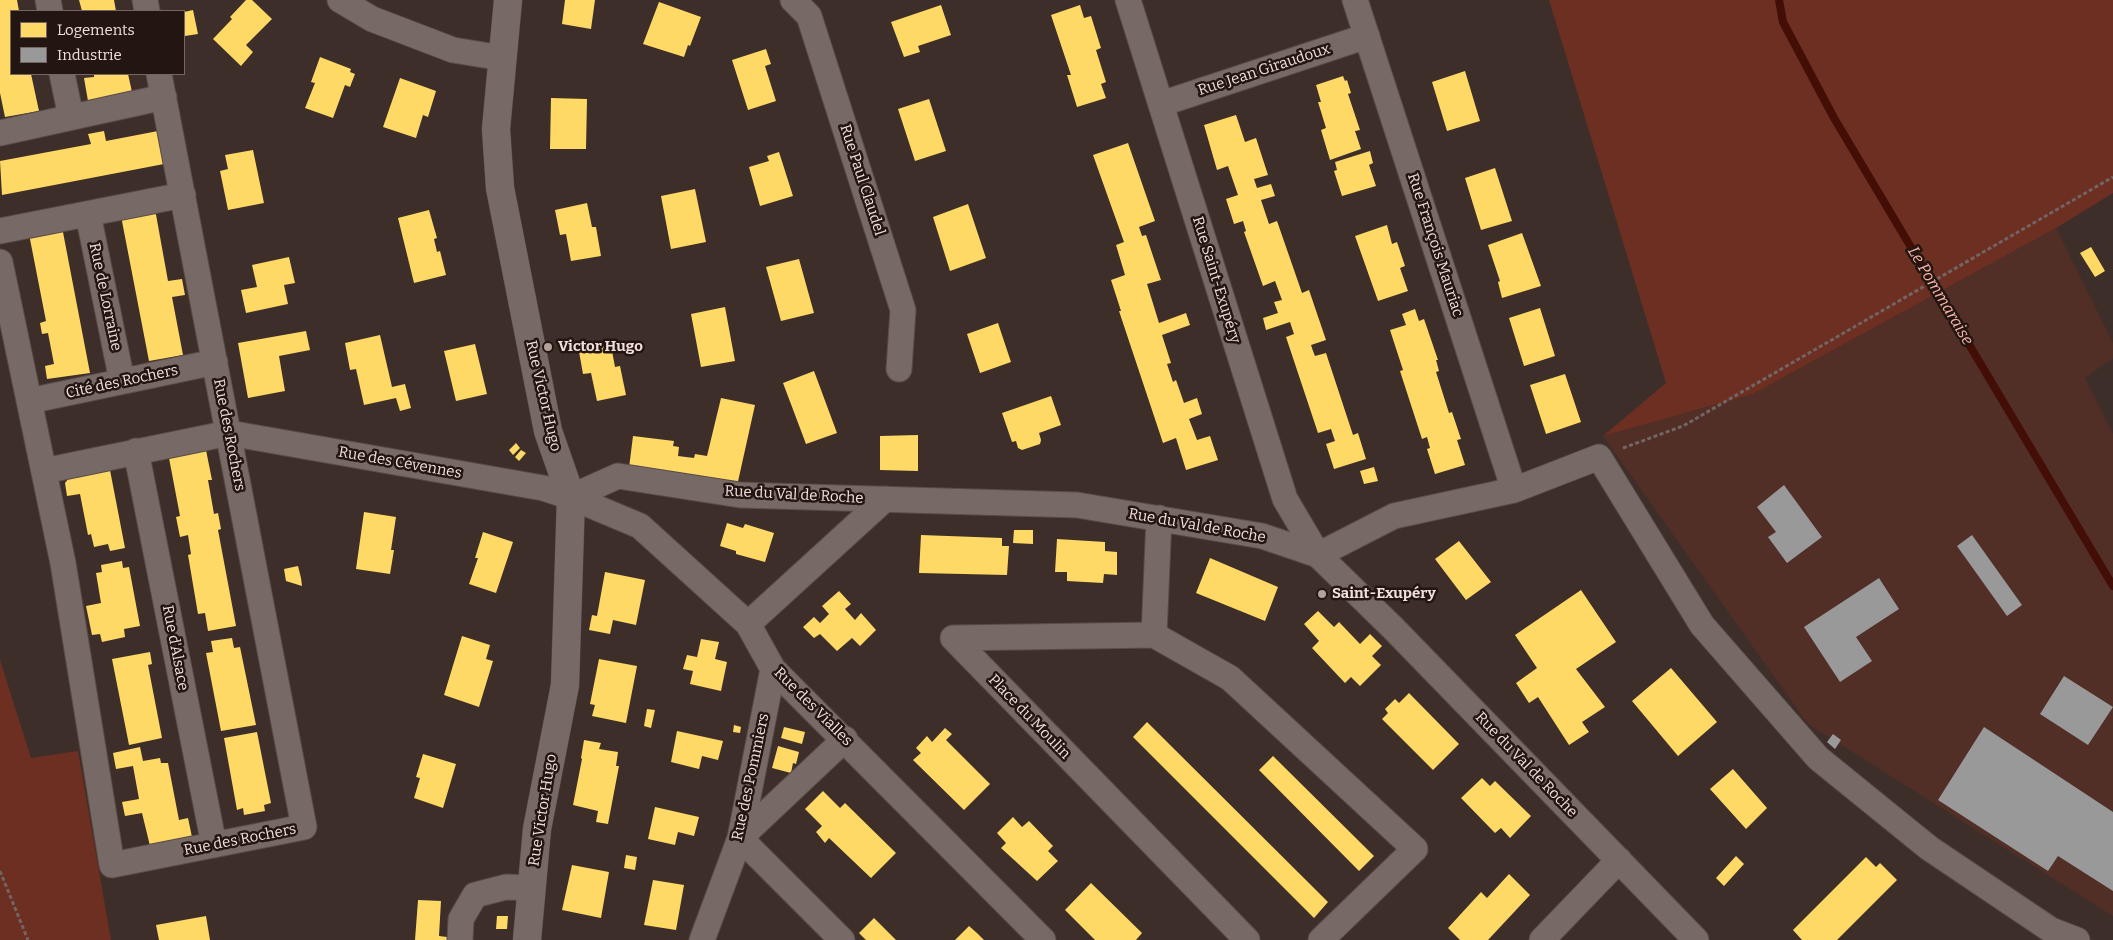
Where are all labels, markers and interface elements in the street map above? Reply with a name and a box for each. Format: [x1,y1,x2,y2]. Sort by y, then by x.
legend [10,10,185,75]
text: Logements [57,21,135,39]
street label: Rue Jean Giraudoux [1196,40,1332,100]
text: Industrie [57,46,122,64]
street label: Rue Paul Claudel [836,122,888,238]
street label: Rue François Mauriac [1403,171,1467,319]
street label: Rue Saint-Exupéry [1188,214,1244,346]
street label: Rue de Lorraine [85,241,125,353]
water label: Le Pommaraise [1903,243,1977,349]
place label: Victor Hugo [558,338,643,356]
street label: Rue Victor Hugo [521,339,565,453]
marker: Victor Hugo [542,341,554,353]
street label: Cité des Rochers [64,361,180,403]
street label: Rue des Rochers [209,377,249,493]
street label: Rue des Cévennes [337,443,463,483]
street label: Rue du Val de Roche [724,482,864,508]
street label: Rue du Val de Roche [1127,505,1267,547]
place label: Saint-Exupéry [1332,585,1436,603]
marker: Saint-Exupéry [1316,588,1328,600]
street label: Rue d'Alsace [158,604,192,692]
street label: Rue des Vialles [770,664,856,750]
street label: Place du Moulin [984,671,1074,763]
street label: Rue du Val de Roche [1471,709,1581,821]
street label: Rue des Pommiers [729,712,773,842]
street label: Rue Victor Hugo [525,753,561,867]
street label: Rue des Rochers [182,820,298,860]

